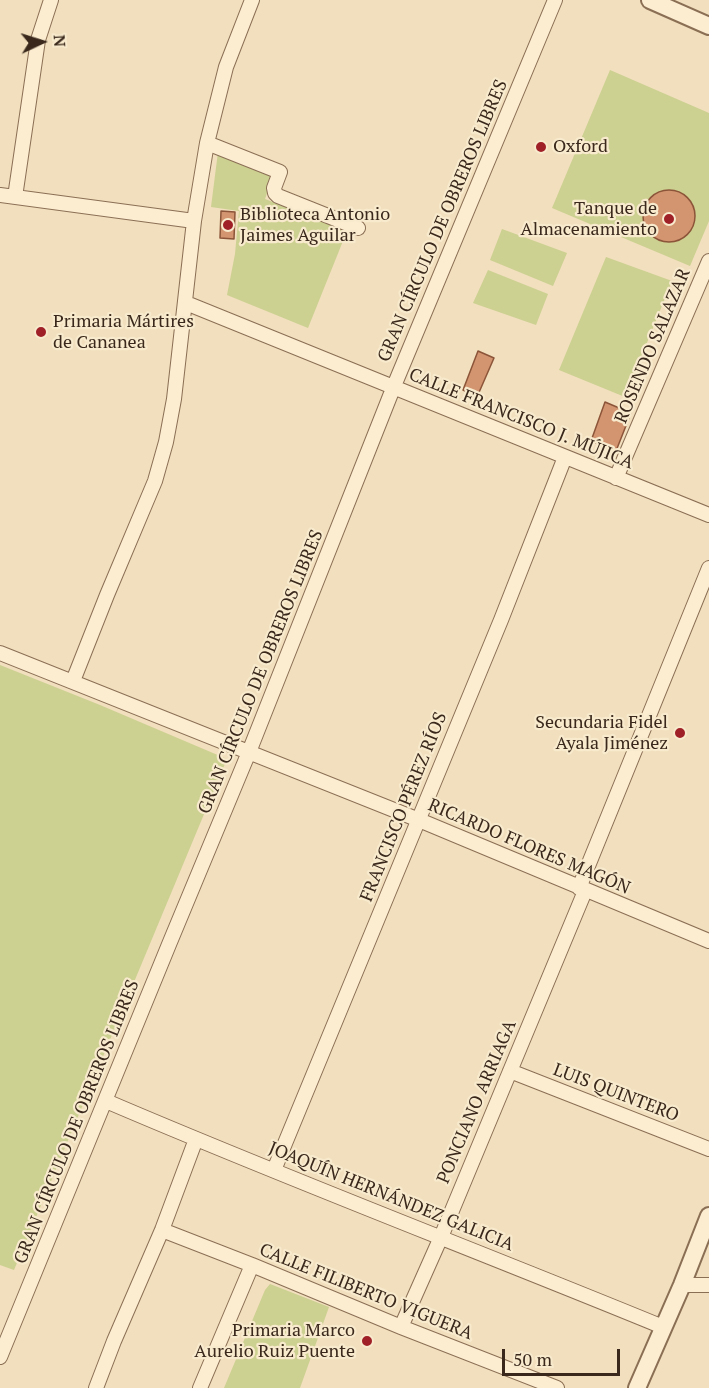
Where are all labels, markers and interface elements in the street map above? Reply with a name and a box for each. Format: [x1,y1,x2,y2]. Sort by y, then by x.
north arrow [12,12,72,72]
text: N [49,34,71,48]
street label: GRAN CÍRCULO DE OBREROS LIBRES [374,77,512,365]
place label: Oxford [553,136,608,158]
marker: Oxford [534,140,548,154]
place label: Tanque de Almacenamiento [520,198,657,240]
place label: Biblioteca Antonio Jaimes Aguilar [240,204,390,246]
marker: Tanque de Almacenamiento [662,212,676,226]
marker: Biblioteca Antonio Jaimes Aguilar [221,218,235,232]
street label: ROSENDO SALAZAR [611,265,695,427]
place label: Primaria Mártires de Cananea [53,311,194,354]
marker: Primaria Mártires de Cananea [34,325,48,339]
street label: CALLE FRANCISCO J. MÚJICA [406,364,636,474]
street label: GRAN CÍRCULO DE OBREROS LIBRES [194,527,328,817]
street label: FRANCISCO PÉREZ RÍOS [356,709,452,905]
place label: Secundaria Fidel Ayala Jiménez [535,712,668,754]
marker: Secundaria Fidel Ayala Jiménez [673,726,687,740]
street label: RICARDO FLORES MAGÓN [425,795,633,899]
street label: GRAN CÍRCULO DE OBREROS LIBRES [10,977,144,1267]
street label: PONCIANO ARRIAGA [433,1017,521,1187]
street label: LUIS QUINTERO [550,1059,682,1127]
street label: JOAQUÍN HERNÁNDEZ GALICIA [265,1138,517,1256]
street label: CALLE FILIBERTO VIGUERA [256,1239,476,1345]
place label: Primaria Marco Aurelio Ruiz Puente [194,1320,355,1362]
marker: Primaria Marco Aurelio Ruiz Puente [360,1334,374,1348]
scale bar [505,1337,624,1375]
text: 50 m [513,1347,552,1371]

